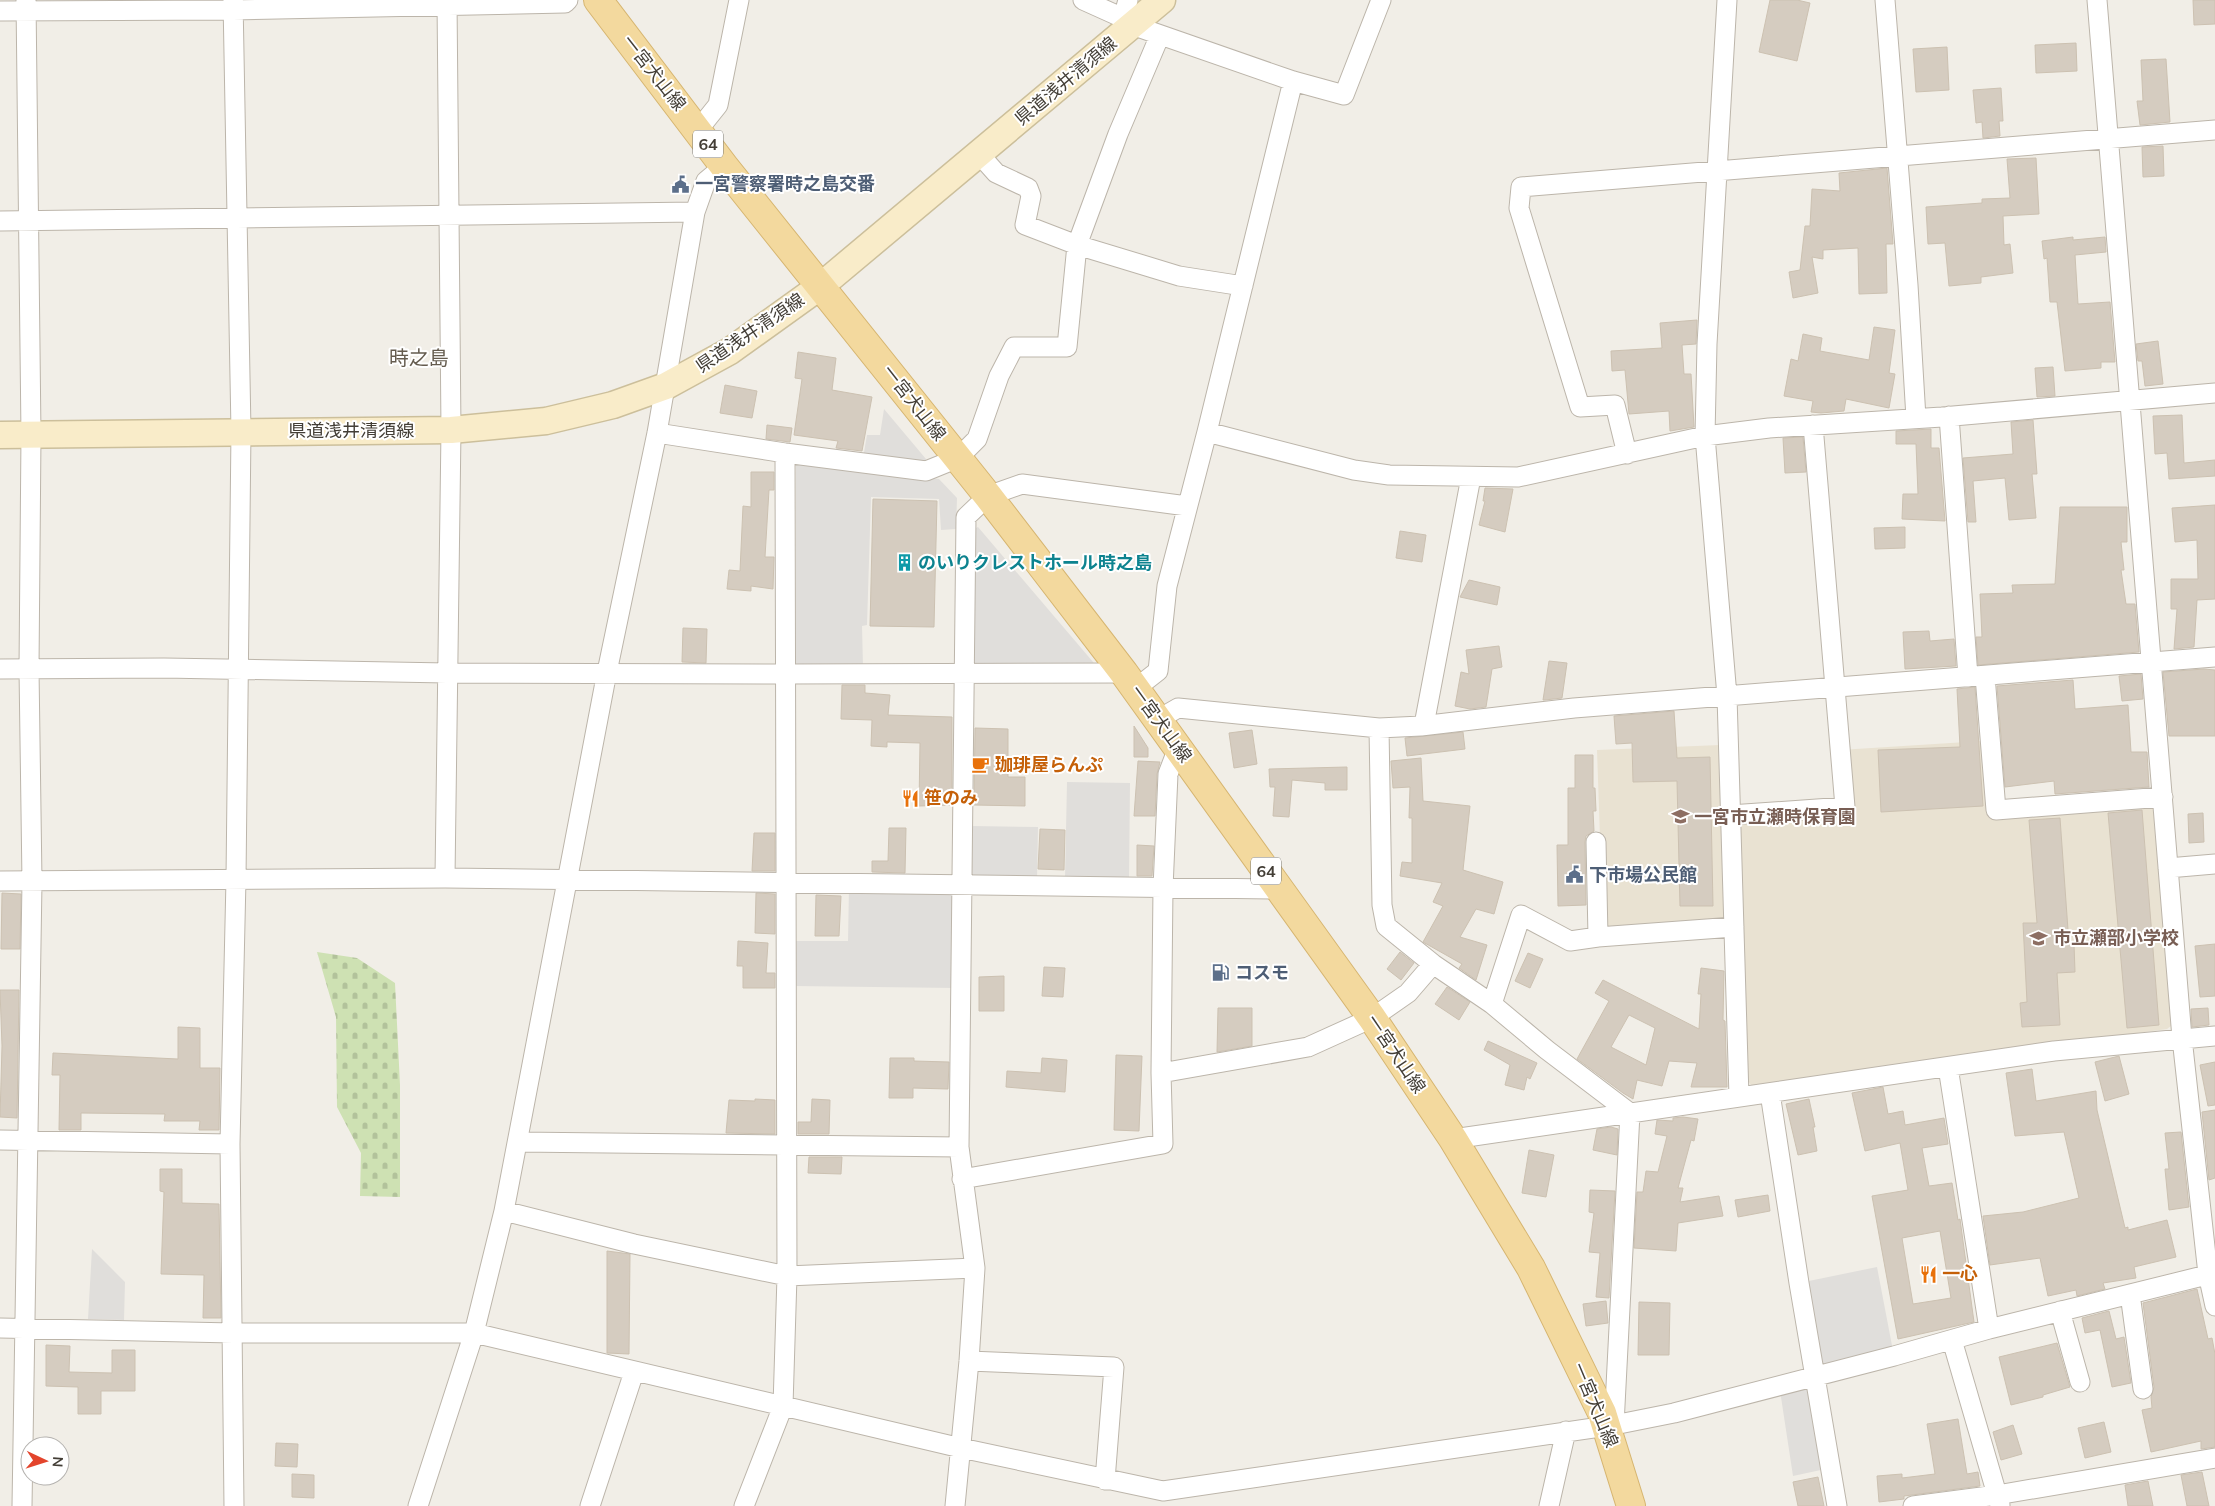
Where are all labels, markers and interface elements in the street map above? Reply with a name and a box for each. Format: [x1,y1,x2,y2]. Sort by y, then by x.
street label: 一宮犬山線 [618,30,691,115]
street label: 県道浅井清須線 [1010,31,1121,130]
road number: 64 [693,130,723,158]
place label: 一宮警察署時之島交番 [695,172,875,195]
public building icon: 一宮警察署時之島交番 [671,174,691,194]
street label: 県道浅井清須線 [691,288,808,377]
district label: 時之島 [389,345,449,370]
street label: 一宮犬山線 [878,360,951,445]
street label: 県道浅井清須線 [288,419,414,442]
place label: のいりクレストホール時之島 [918,551,1152,574]
building icon: のいりクレストホール時之島 [894,553,914,573]
street label: 一宮犬山線 [1126,681,1197,767]
place label: 珈琲屋らんぷ [995,753,1103,776]
cafe icon: 珈琲屋らんぷ [971,755,991,775]
place label: 笹のみ [924,786,978,809]
restaurant icon: 笹のみ [900,788,920,808]
place label: 一宮市立瀬時保育園 [1694,805,1856,828]
school or university icon: 一宮市立瀬時保育園 [1670,807,1690,827]
road number: 64 [1251,858,1281,884]
place label: 下市場公民館 [1589,863,1697,886]
public building icon: 下市場公民館 [1565,865,1585,885]
place label: 市立瀬部小学校 [2053,926,2179,949]
school or university icon: 市立瀬部小学校 [2029,928,2049,948]
place label: コスモ [1235,961,1289,984]
fuel station icon: コスモ [1211,963,1231,983]
street label: 一宮犬山線 [1362,1010,1431,1097]
place label: 一心 [1942,1262,1978,1285]
restaurant icon: 一心 [1918,1264,1938,1284]
street label: 一宮犬山線 [1567,1359,1624,1451]
north arrow [20,1436,70,1486]
text: N [49,1456,67,1468]

